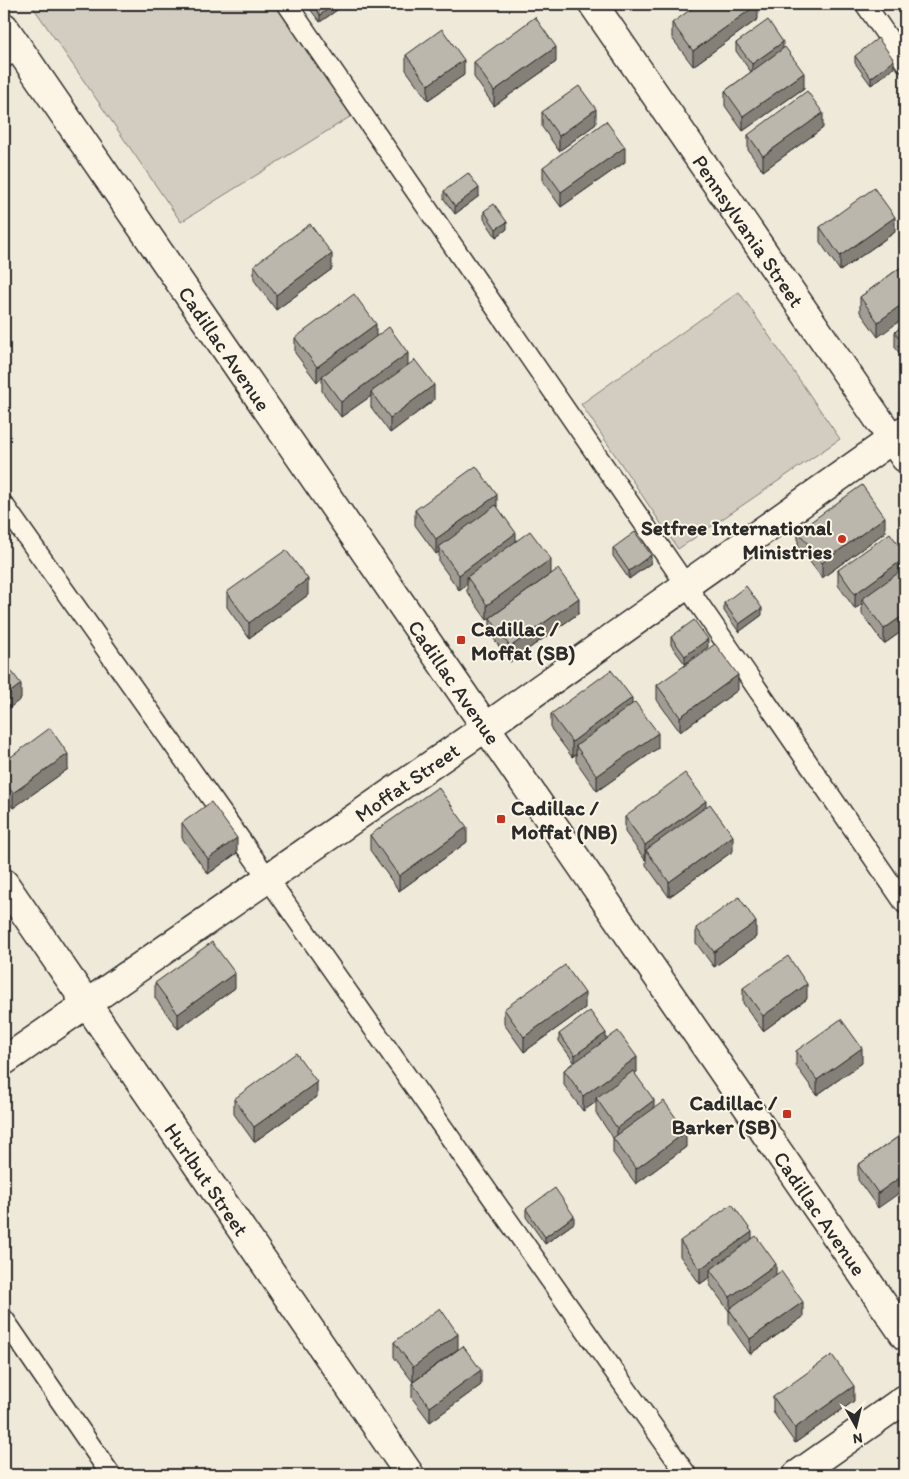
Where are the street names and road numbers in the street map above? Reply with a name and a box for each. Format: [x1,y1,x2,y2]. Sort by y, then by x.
street label: Pennsylvania Street [688,150,810,312]
street label: Cadillac Avenue [174,281,277,415]
street label: Cadillac Avenue [403,615,506,749]
street label: Moffat Street [350,737,464,827]
street label: Hurlbut Street [160,1118,255,1240]
street label: Cadillac Avenue [769,1146,872,1280]

